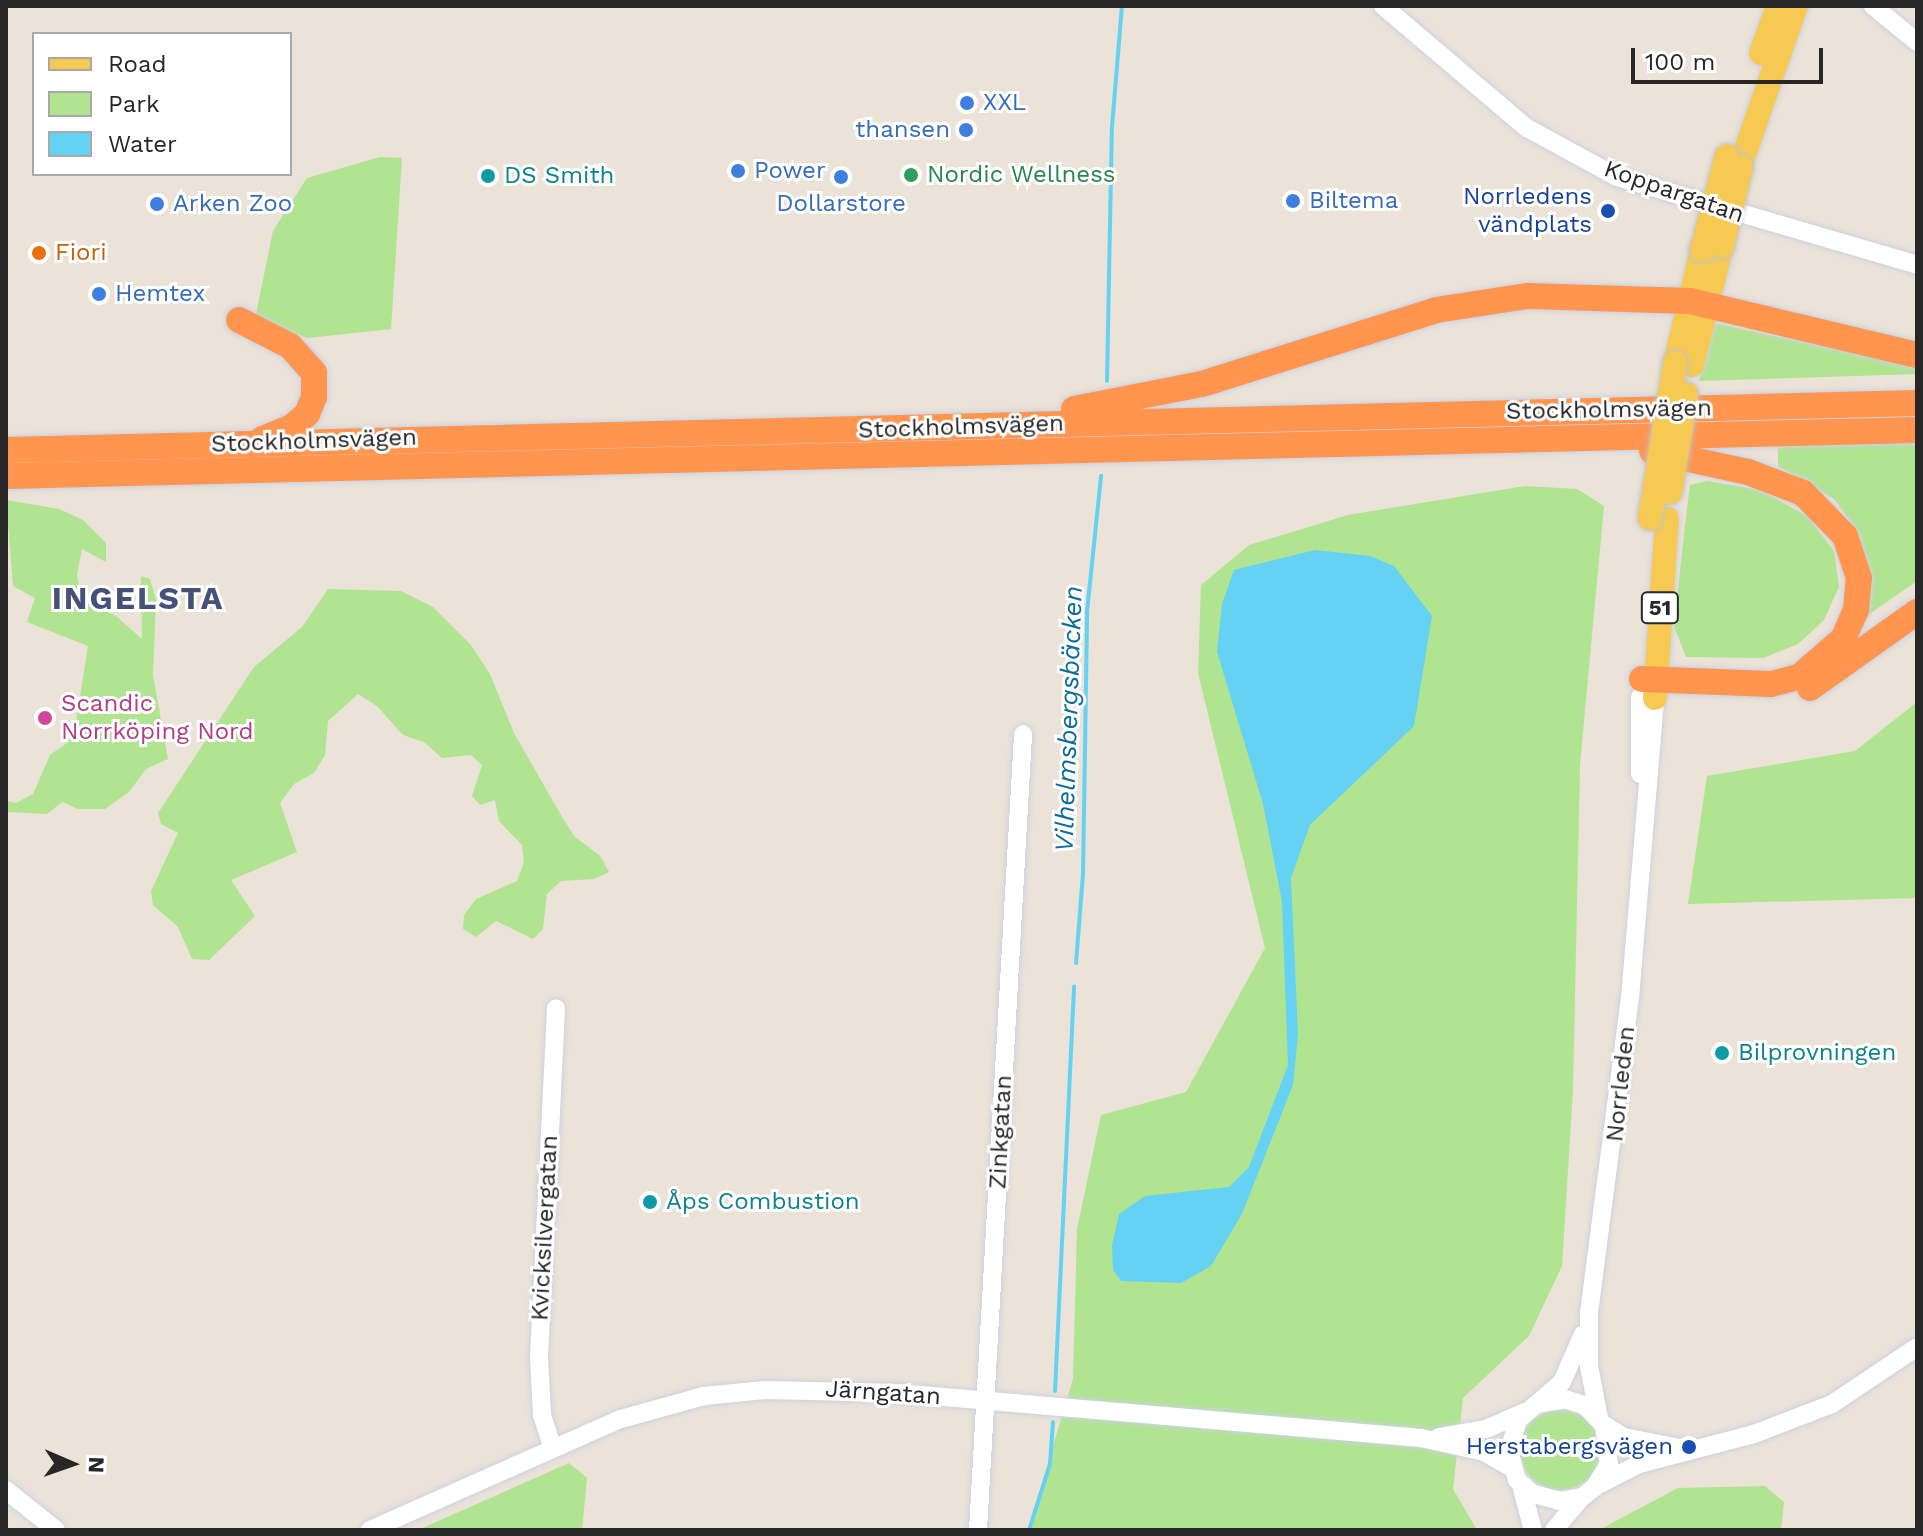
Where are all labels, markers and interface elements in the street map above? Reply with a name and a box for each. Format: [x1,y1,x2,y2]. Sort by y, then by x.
legend [32,32,292,176]
scale bar [1635,32,1827,82]
text: 100 m [1645,48,1715,76]
text: Road [108,50,167,78]
place label: XXL [983,89,1026,117]
text: Park [108,90,160,118]
marker: XXL [958,94,976,112]
place label: thansen [855,116,950,144]
marker: thansen [957,121,975,139]
text: Water [108,130,177,158]
street label: Koppargatan [1600,155,1748,229]
place label: Power [754,157,826,185]
place label: Nordic Wellness [927,161,1116,189]
place label: DS Smith [504,162,614,190]
marker: Power [729,162,747,180]
marker: Nordic Wellness [902,166,920,184]
marker: DS Smith [479,167,497,185]
marker: Dollarstore [832,168,850,186]
place label: Norrledens vändplats [1463,183,1592,239]
place label: Biltema [1309,187,1398,215]
place label: Arken Zoo [173,190,292,218]
place label: Dollarstore [776,190,906,218]
marker: Biltema [1284,192,1302,210]
marker: Arken Zoo [148,195,166,213]
marker: Norrledens vändplats [1599,202,1617,220]
place label: Fiori [55,239,107,267]
marker: Fiori [30,244,48,262]
place label: Hemtex [115,280,205,308]
marker: Hemtex [90,285,108,303]
street label: Stockholmsvägen [1506,394,1712,426]
street label: Stockholmsvägen [858,409,1064,445]
street label: Stockholmsvägen [211,423,417,459]
district label: INGELSTA [52,579,224,617]
water label: Vilhelmsbergsbäcken [1049,585,1089,853]
road number: 51 [1640,590,1680,626]
place label: Scandic Norrköping Nord [61,690,254,746]
marker: Scandic Norrköping Nord [36,709,54,727]
street label: Norrleden [1601,1025,1641,1143]
place label: Bilprovningen [1738,1039,1896,1067]
marker: Bilprovningen [1713,1044,1731,1062]
street label: Zinkgatan [984,1074,1018,1190]
street label: Kvicksilvergatan [526,1134,564,1322]
place label: Åps Combustion [666,1188,860,1216]
marker: Åps Combustion [641,1193,659,1211]
street label: Järngatan [824,1375,942,1411]
north arrow [32,1424,112,1504]
place label: Herstabergsvägen [1466,1433,1673,1461]
marker: Herstabergsvägen [1680,1438,1698,1456]
text: N [84,1456,109,1473]

